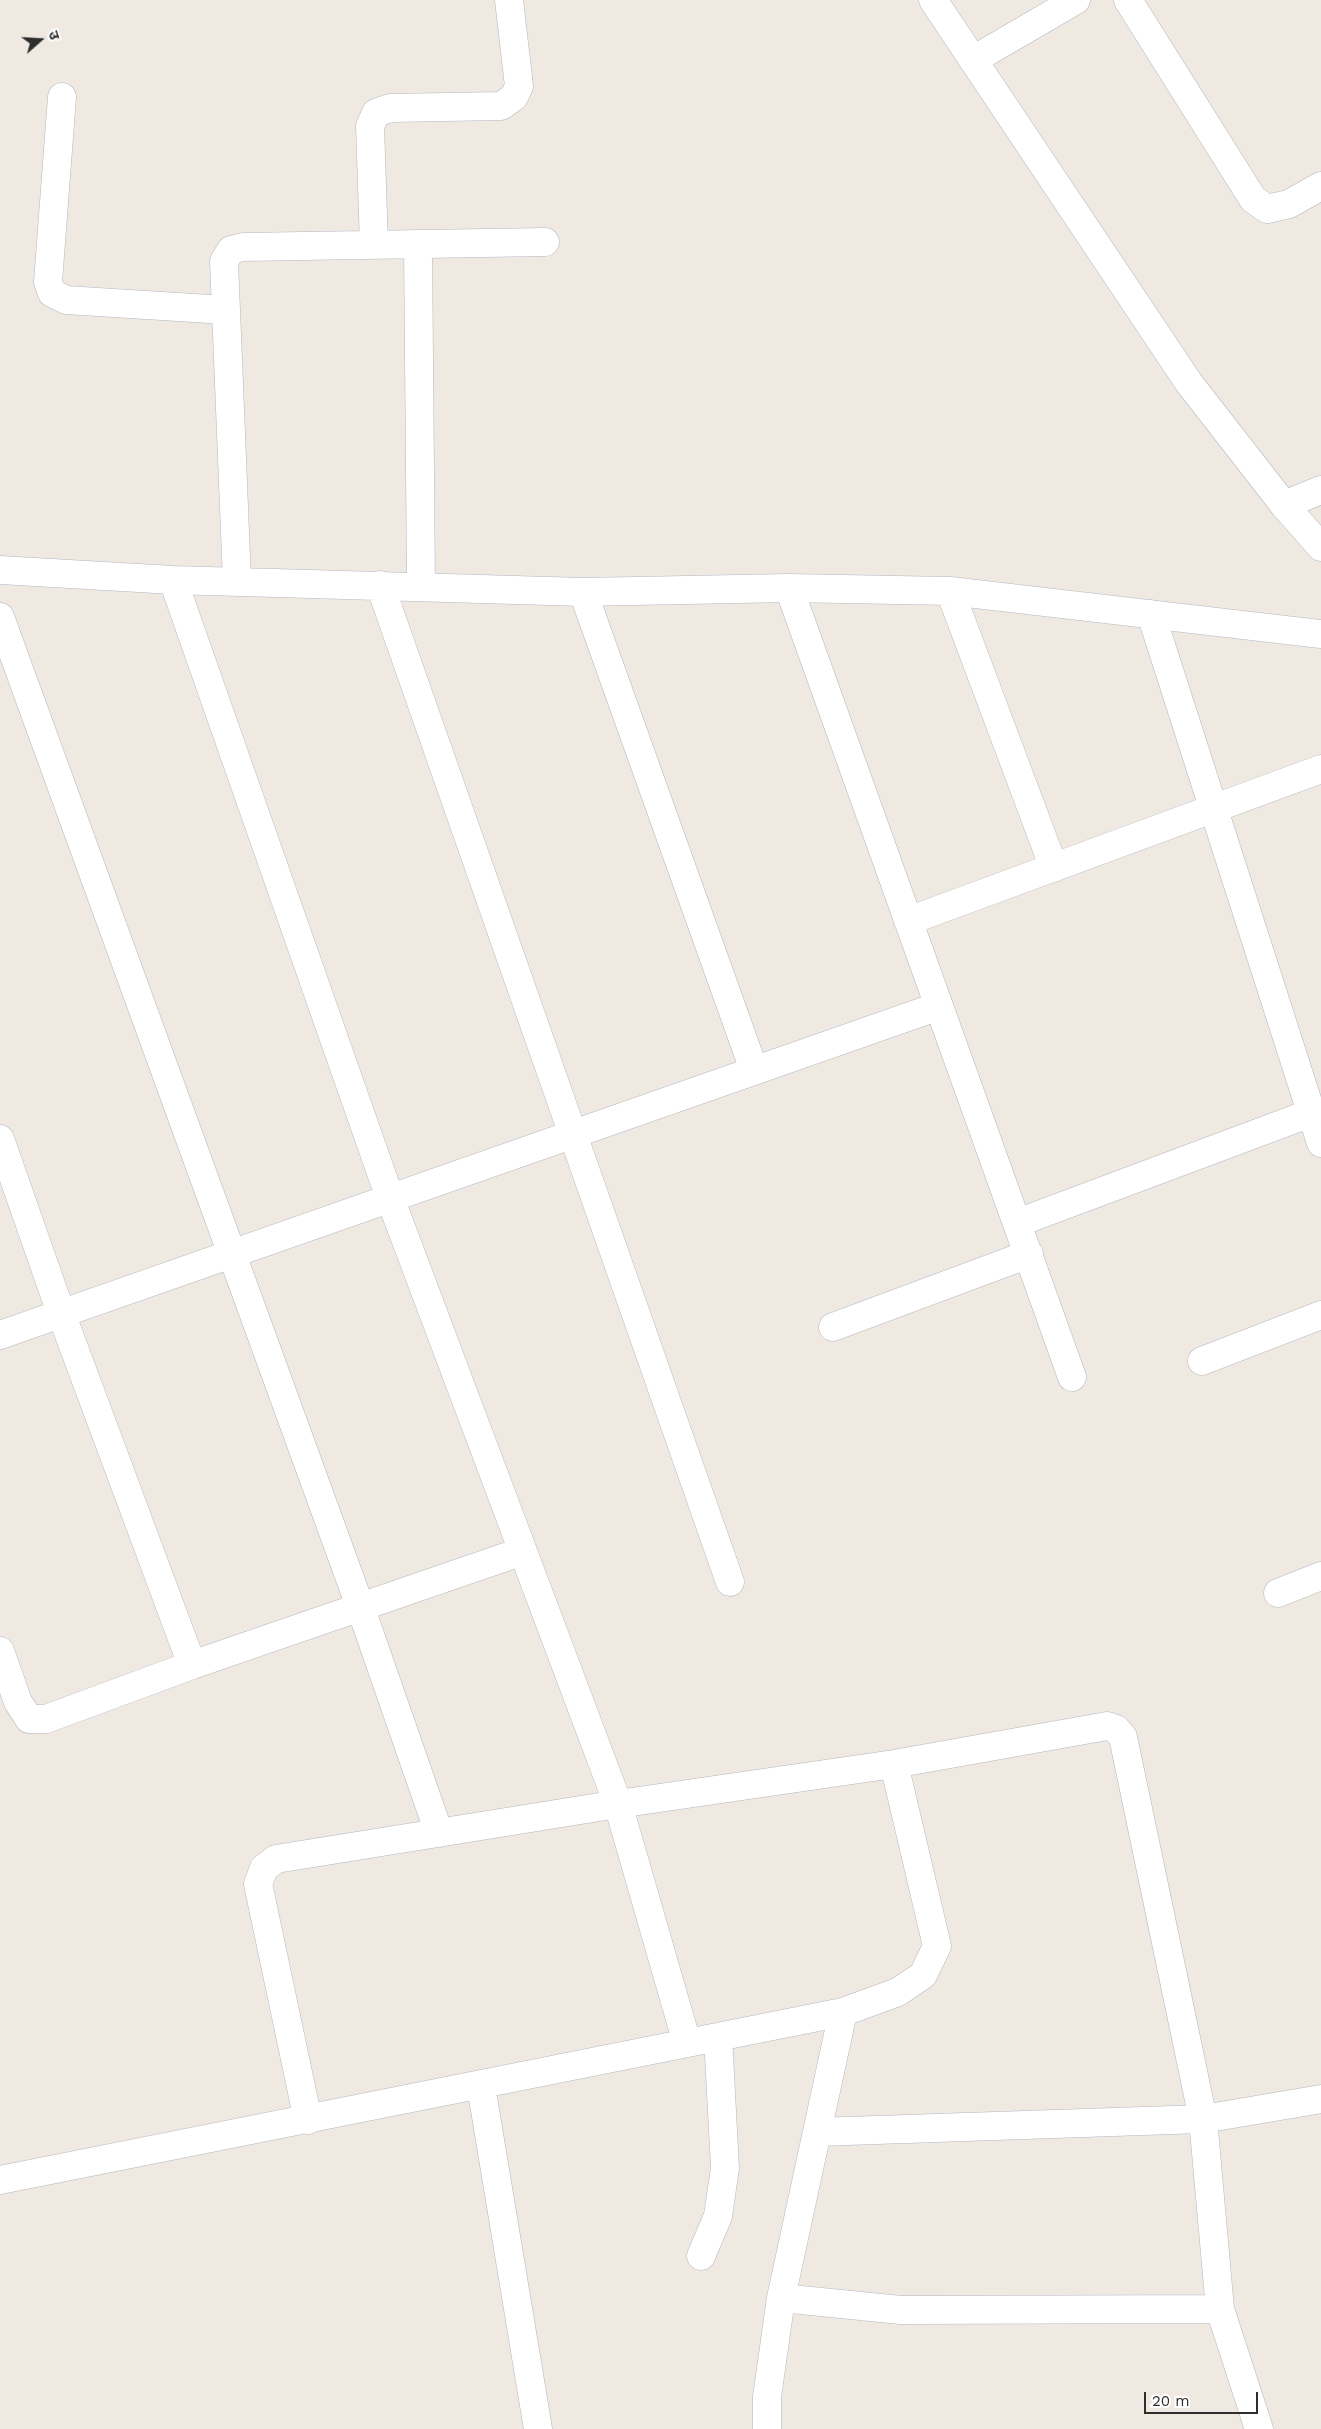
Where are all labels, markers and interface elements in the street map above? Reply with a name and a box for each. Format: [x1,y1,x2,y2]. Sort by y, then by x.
north arrow [15,15,65,65]
text: उ [45,29,63,42]
scale bar [1146,2382,1260,2414]
text: 20 m [1152,2392,1190,2410]

